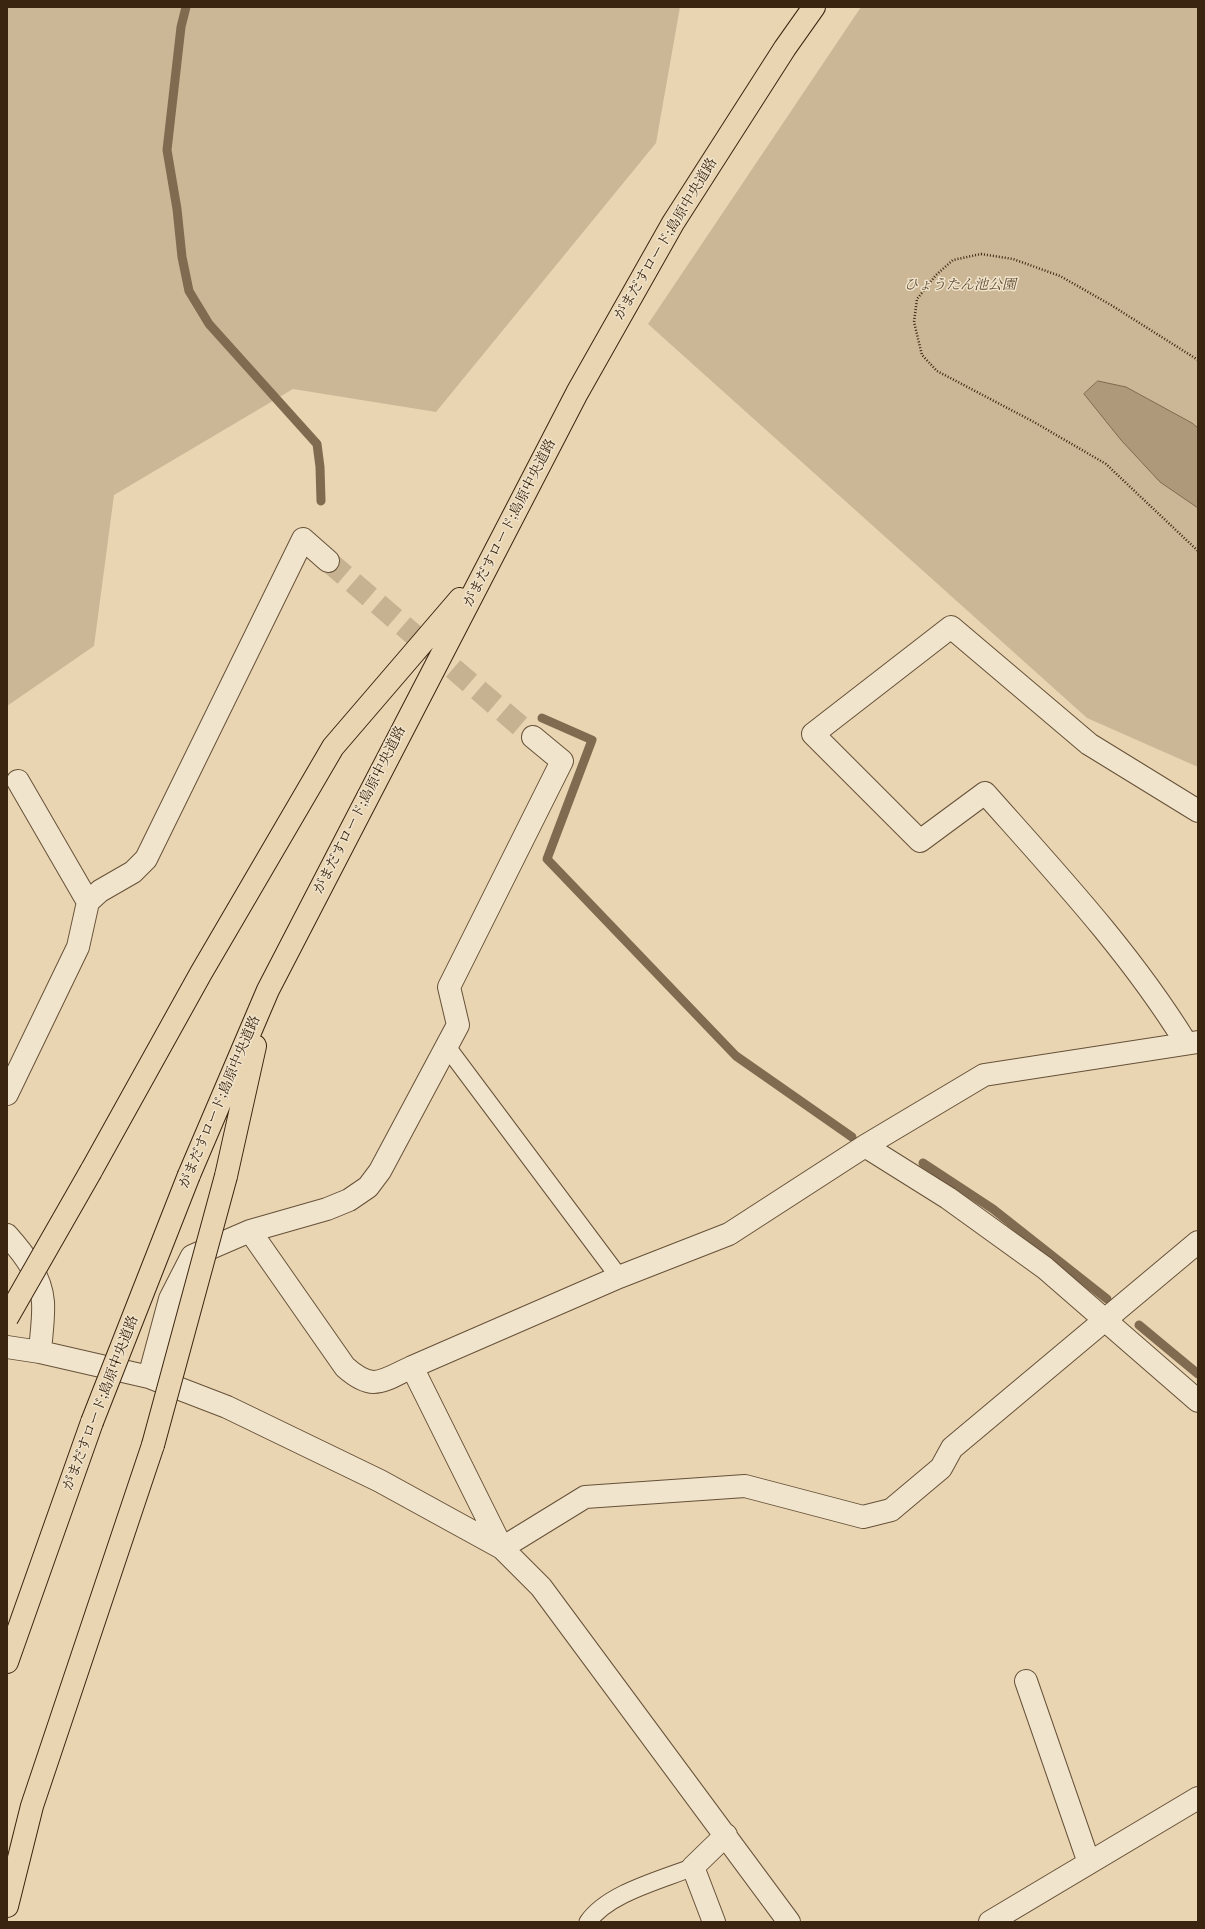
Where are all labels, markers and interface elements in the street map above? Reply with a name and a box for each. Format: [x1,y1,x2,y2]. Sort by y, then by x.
street label: がまだすロード;島原中央道路 [611,155,721,323]
park label: ひょうたん池公園 [904,277,1016,293]
street label: がまだすロード;島原中央道路 [460,436,560,610]
street label: がまだすロード;島原中央道路 [310,723,410,897]
street label: がまだすロード;島原中央道路 [176,1013,264,1191]
street label: がまだすロード;島原中央道路 [60,1313,142,1493]

